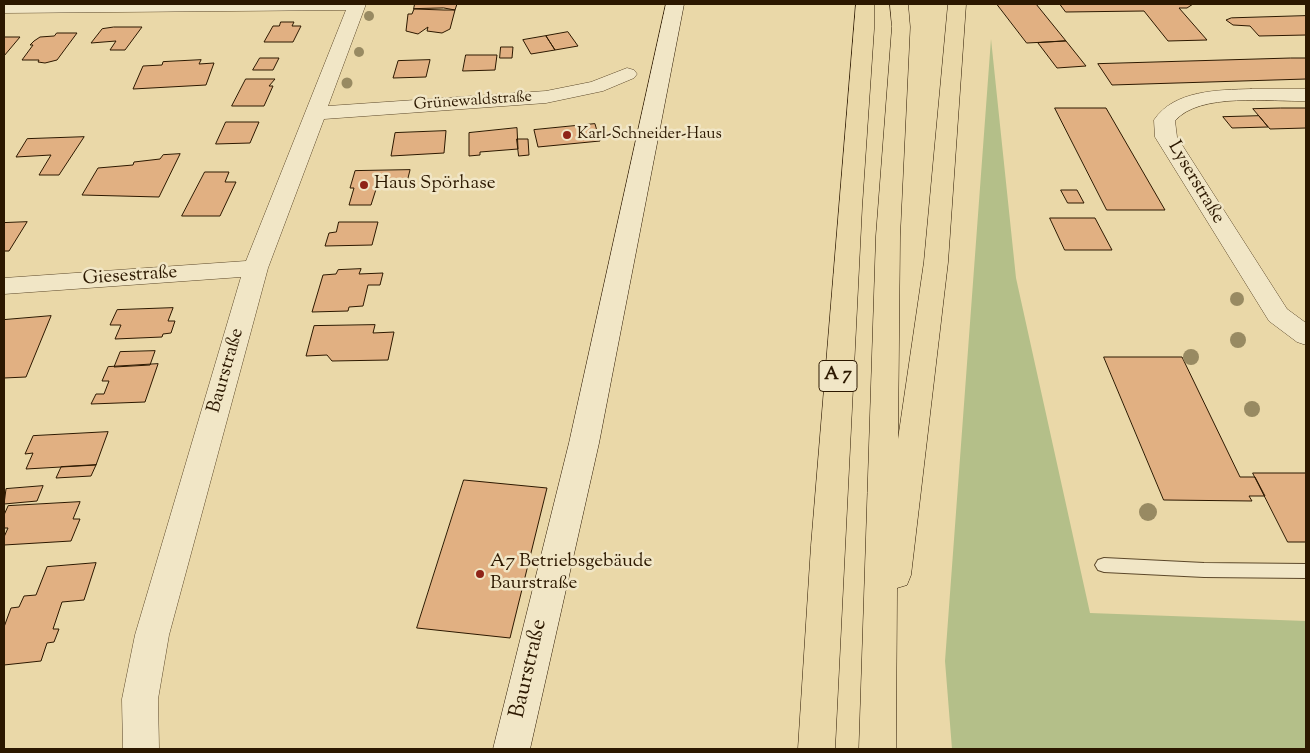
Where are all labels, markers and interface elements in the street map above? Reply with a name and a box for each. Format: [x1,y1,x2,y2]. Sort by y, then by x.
street label: Grünewaldstraße [413,88,533,116]
place label: Karl-Schneider-Haus [577,125,722,145]
marker: Karl-Schneider-Haus [561,129,573,141]
street label: Lyserstraße [1161,137,1229,229]
place label: Haus Spörhase [374,174,496,196]
marker: Haus Spörhase [358,179,370,191]
street label: Giesestraße [82,262,178,292]
street label: Baurstraße [204,326,250,416]
road number: A 7 [819,361,857,392]
place label: A7 Betriebsgebäude Baurstraße [490,552,652,596]
marker: A7 Betriebsgebäude Baurstraße [474,568,486,580]
street label: Baurstraße [506,617,554,721]

